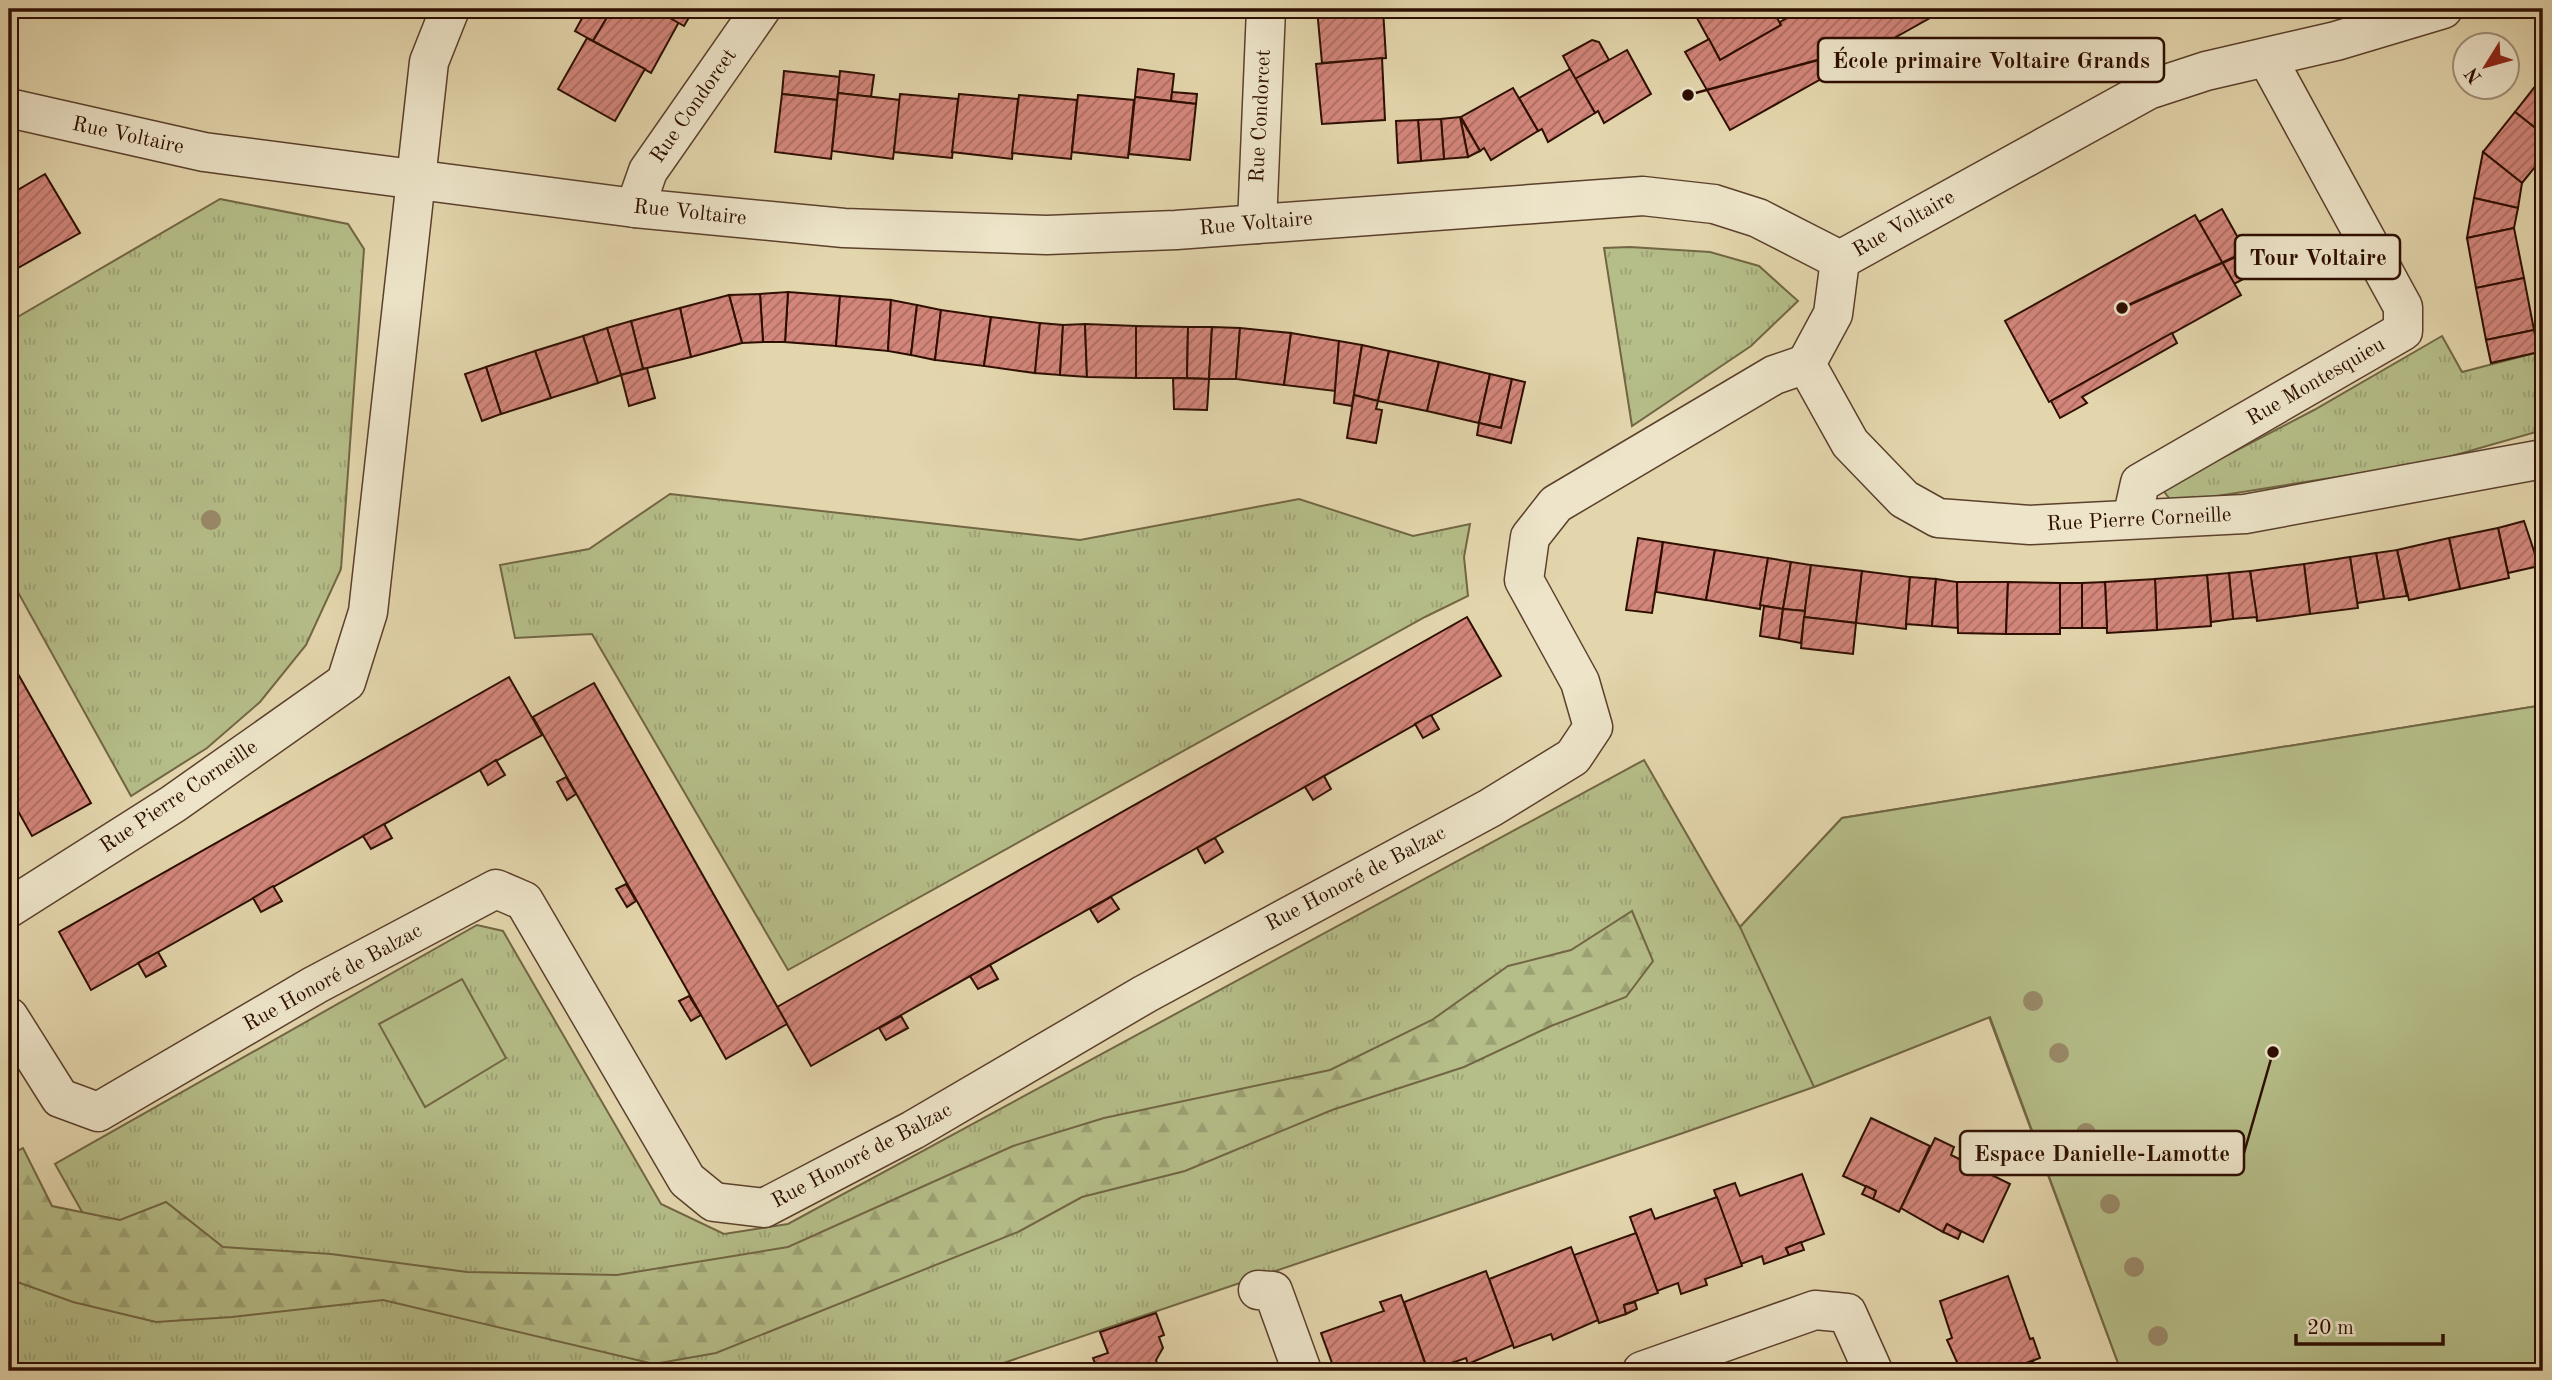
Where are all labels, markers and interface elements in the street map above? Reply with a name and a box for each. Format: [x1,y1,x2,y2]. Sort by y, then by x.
north arrow [2450,32,2520,102]
callout: École primaire Voltaire Grands [1818,38,2164,82]
street label: Rue Condorcet [647,45,741,167]
text: École primaire Voltaire Grands [1832,46,2150,73]
street label: Rue Condorcet [1247,49,1275,183]
text: N [2462,63,2486,86]
street label: Rue Voltaire [70,114,186,158]
street label: Rue Voltaire [1849,186,1959,262]
street label: Rue Voltaire [632,197,748,229]
street label: Rue Voltaire [1198,209,1314,239]
callout: Tour Voltaire [2235,235,2400,279]
text: Tour Voltaire [2249,247,2387,270]
street label: Rue Montesquieu [2243,334,2389,430]
street label: Rue Pierre Corneille [2046,505,2232,535]
street label: Rue Pierre Corneille [96,737,262,857]
street label: Rue Honoré de Balzac [1263,823,1449,935]
street label: Rue Honoré de Balzac [240,920,426,1036]
street label: Rue Honoré de Balzac [769,1100,955,1212]
callout: Espace Danielle-Lamotte [1960,1131,2244,1175]
text: Espace Danielle-Lamotte [1974,1143,2230,1166]
scale bar [2296,1303,2444,1347]
text: 20 m [2307,1318,2354,1339]

